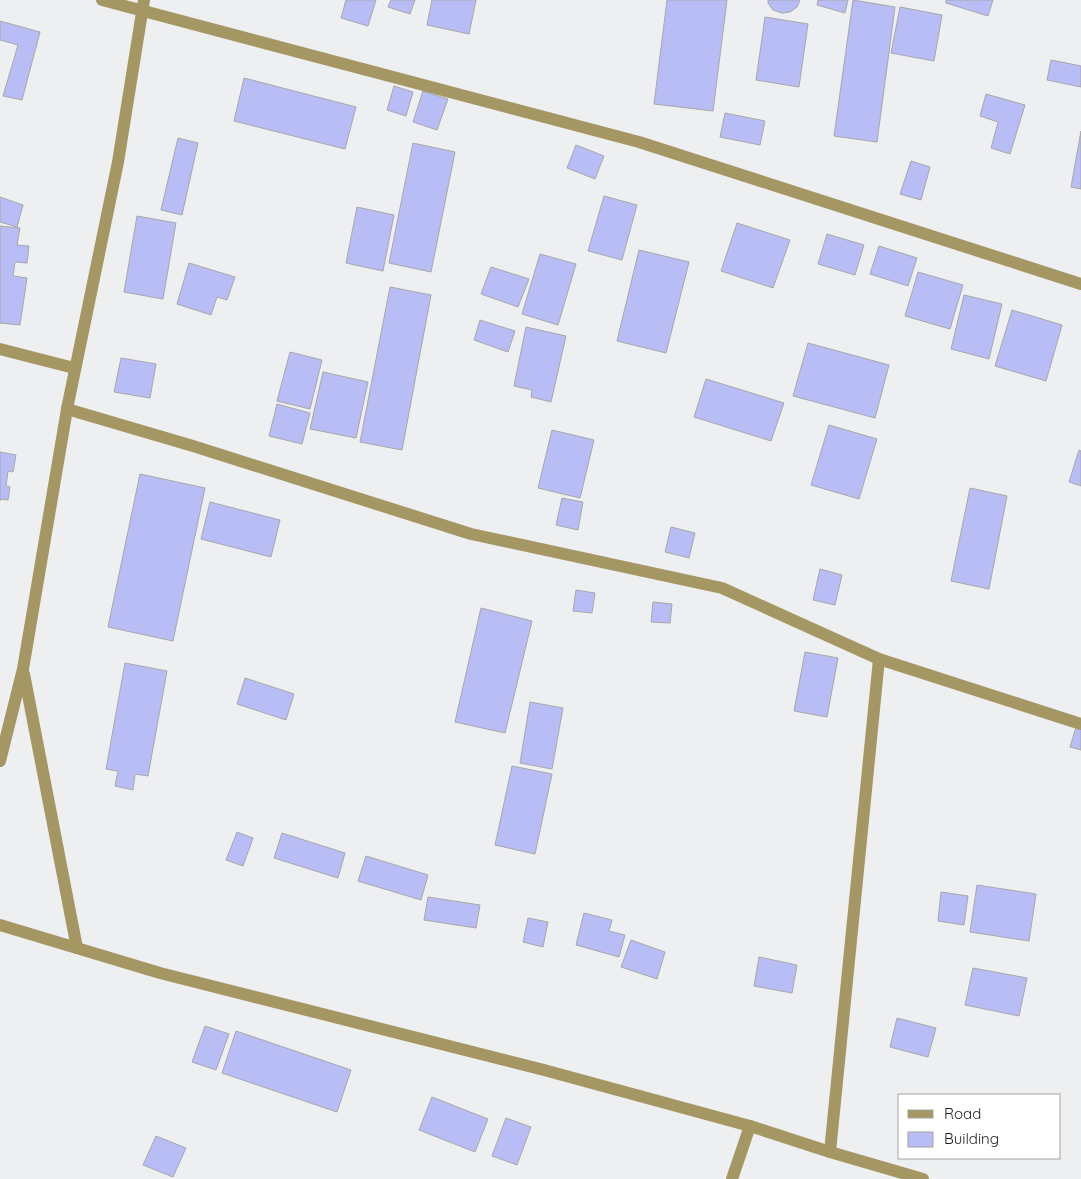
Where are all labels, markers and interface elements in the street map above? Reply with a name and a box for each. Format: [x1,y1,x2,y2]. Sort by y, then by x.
legend [898,1094,1061,1159]
text: Road [944,1104,981,1123]
text: Building [944,1129,999,1148]

